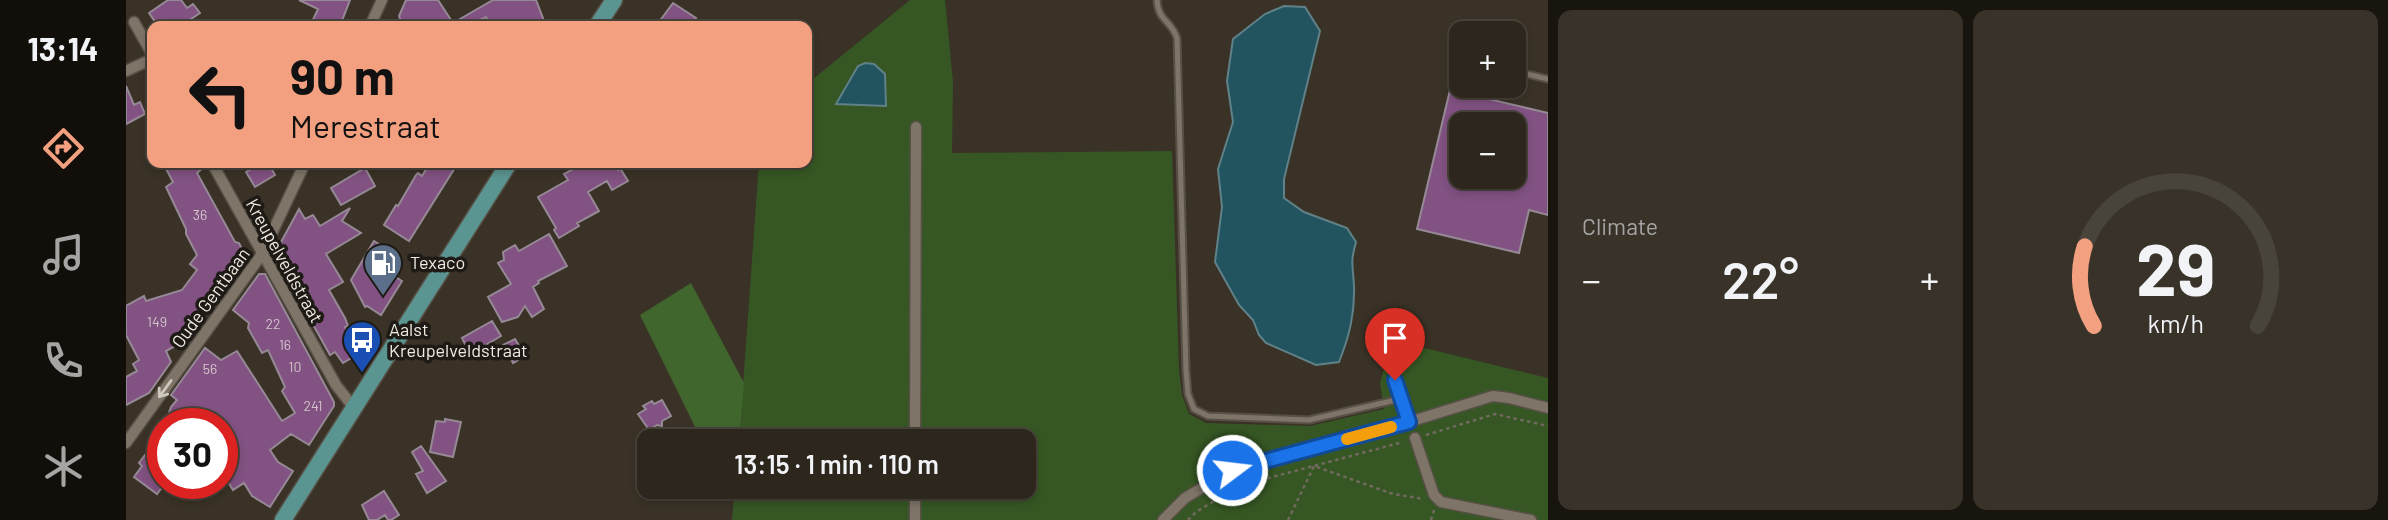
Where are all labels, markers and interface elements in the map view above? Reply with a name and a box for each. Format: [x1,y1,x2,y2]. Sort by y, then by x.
map controls [1449,21,1526,189]
button: + [1449,21,1526,98]
text: 13:14 [28,29,98,67]
text: 90 m [290,46,395,105]
icon: left [175,49,266,140]
text: Merestraat [290,106,441,144]
button: − [1449,112,1526,189]
icon: directions [39,124,88,173]
street label: Kreupelveldstraat [242,195,328,326]
house number: 36 [193,206,207,223]
text: Climate [1582,212,1658,240]
text: 29 [2136,223,2215,311]
icon: music [39,230,88,279]
fuel station icon: Texaco [362,242,404,297]
street label: Oude Gentbaan [166,243,254,352]
text: 22° [1722,247,1799,309]
place label: Texaco [410,251,465,273]
text: − [1582,256,1601,302]
text: + [1920,256,1939,302]
pin [1365,308,1425,380]
text: km/h [2147,308,2204,338]
house number: 149 [147,313,167,330]
house number: 22 [265,315,281,332]
place label: Aalst Kreupelveldstraat [389,318,528,361]
bus stop icon: Aalst Kreupelveldstraat [341,319,383,374]
icon: arrive [1376,319,1414,357]
icon: phone [39,336,88,385]
house number: 16 [279,336,291,353]
house number: 10 [289,358,301,375]
house number: 56 [203,360,217,377]
one-way arrow [158,379,172,398]
house number: 241 [304,397,322,414]
speed limit sign: 30 [147,408,238,499]
position arrow [1195,433,1269,507]
icon: climate [39,442,88,491]
text: 13:15 · 1 min · 110 m [734,448,939,479]

